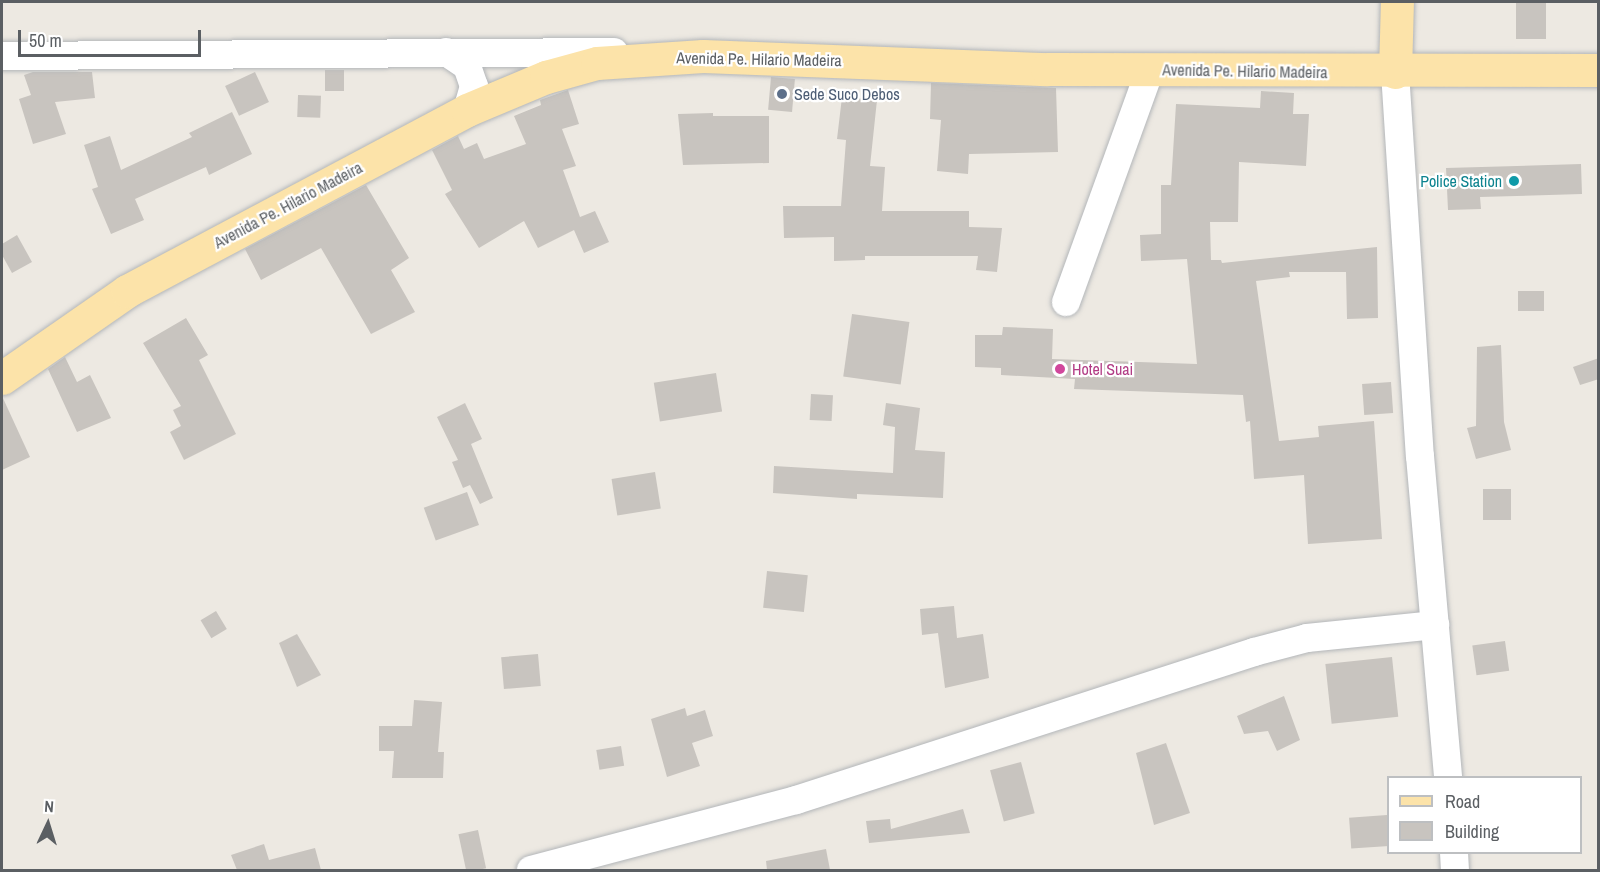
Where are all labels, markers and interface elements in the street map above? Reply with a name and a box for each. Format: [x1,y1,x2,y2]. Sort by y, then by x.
scale bar [21,18,204,56]
text: 50 m [29,28,62,53]
street label: Avenida Pe. Hilario Madeira [676,48,842,70]
street label: Avenida Pe. Hilario Madeira [1162,60,1328,82]
place label: Sede Suco Debos [794,84,900,104]
marker: Sede Suco Debos [775,87,789,101]
street label: Avenida Pe. Hilario Madeira [211,158,365,252]
place label: Police Station [1420,171,1502,191]
marker: Police Station [1507,174,1521,188]
place label: Hotel Suai [1072,359,1133,379]
marker: Hotel Suai [1053,362,1067,376]
legend [1387,776,1582,854]
text: Road [1445,789,1480,814]
north arrow [18,794,78,854]
text: N [44,795,55,817]
text: Building [1445,819,1499,844]

